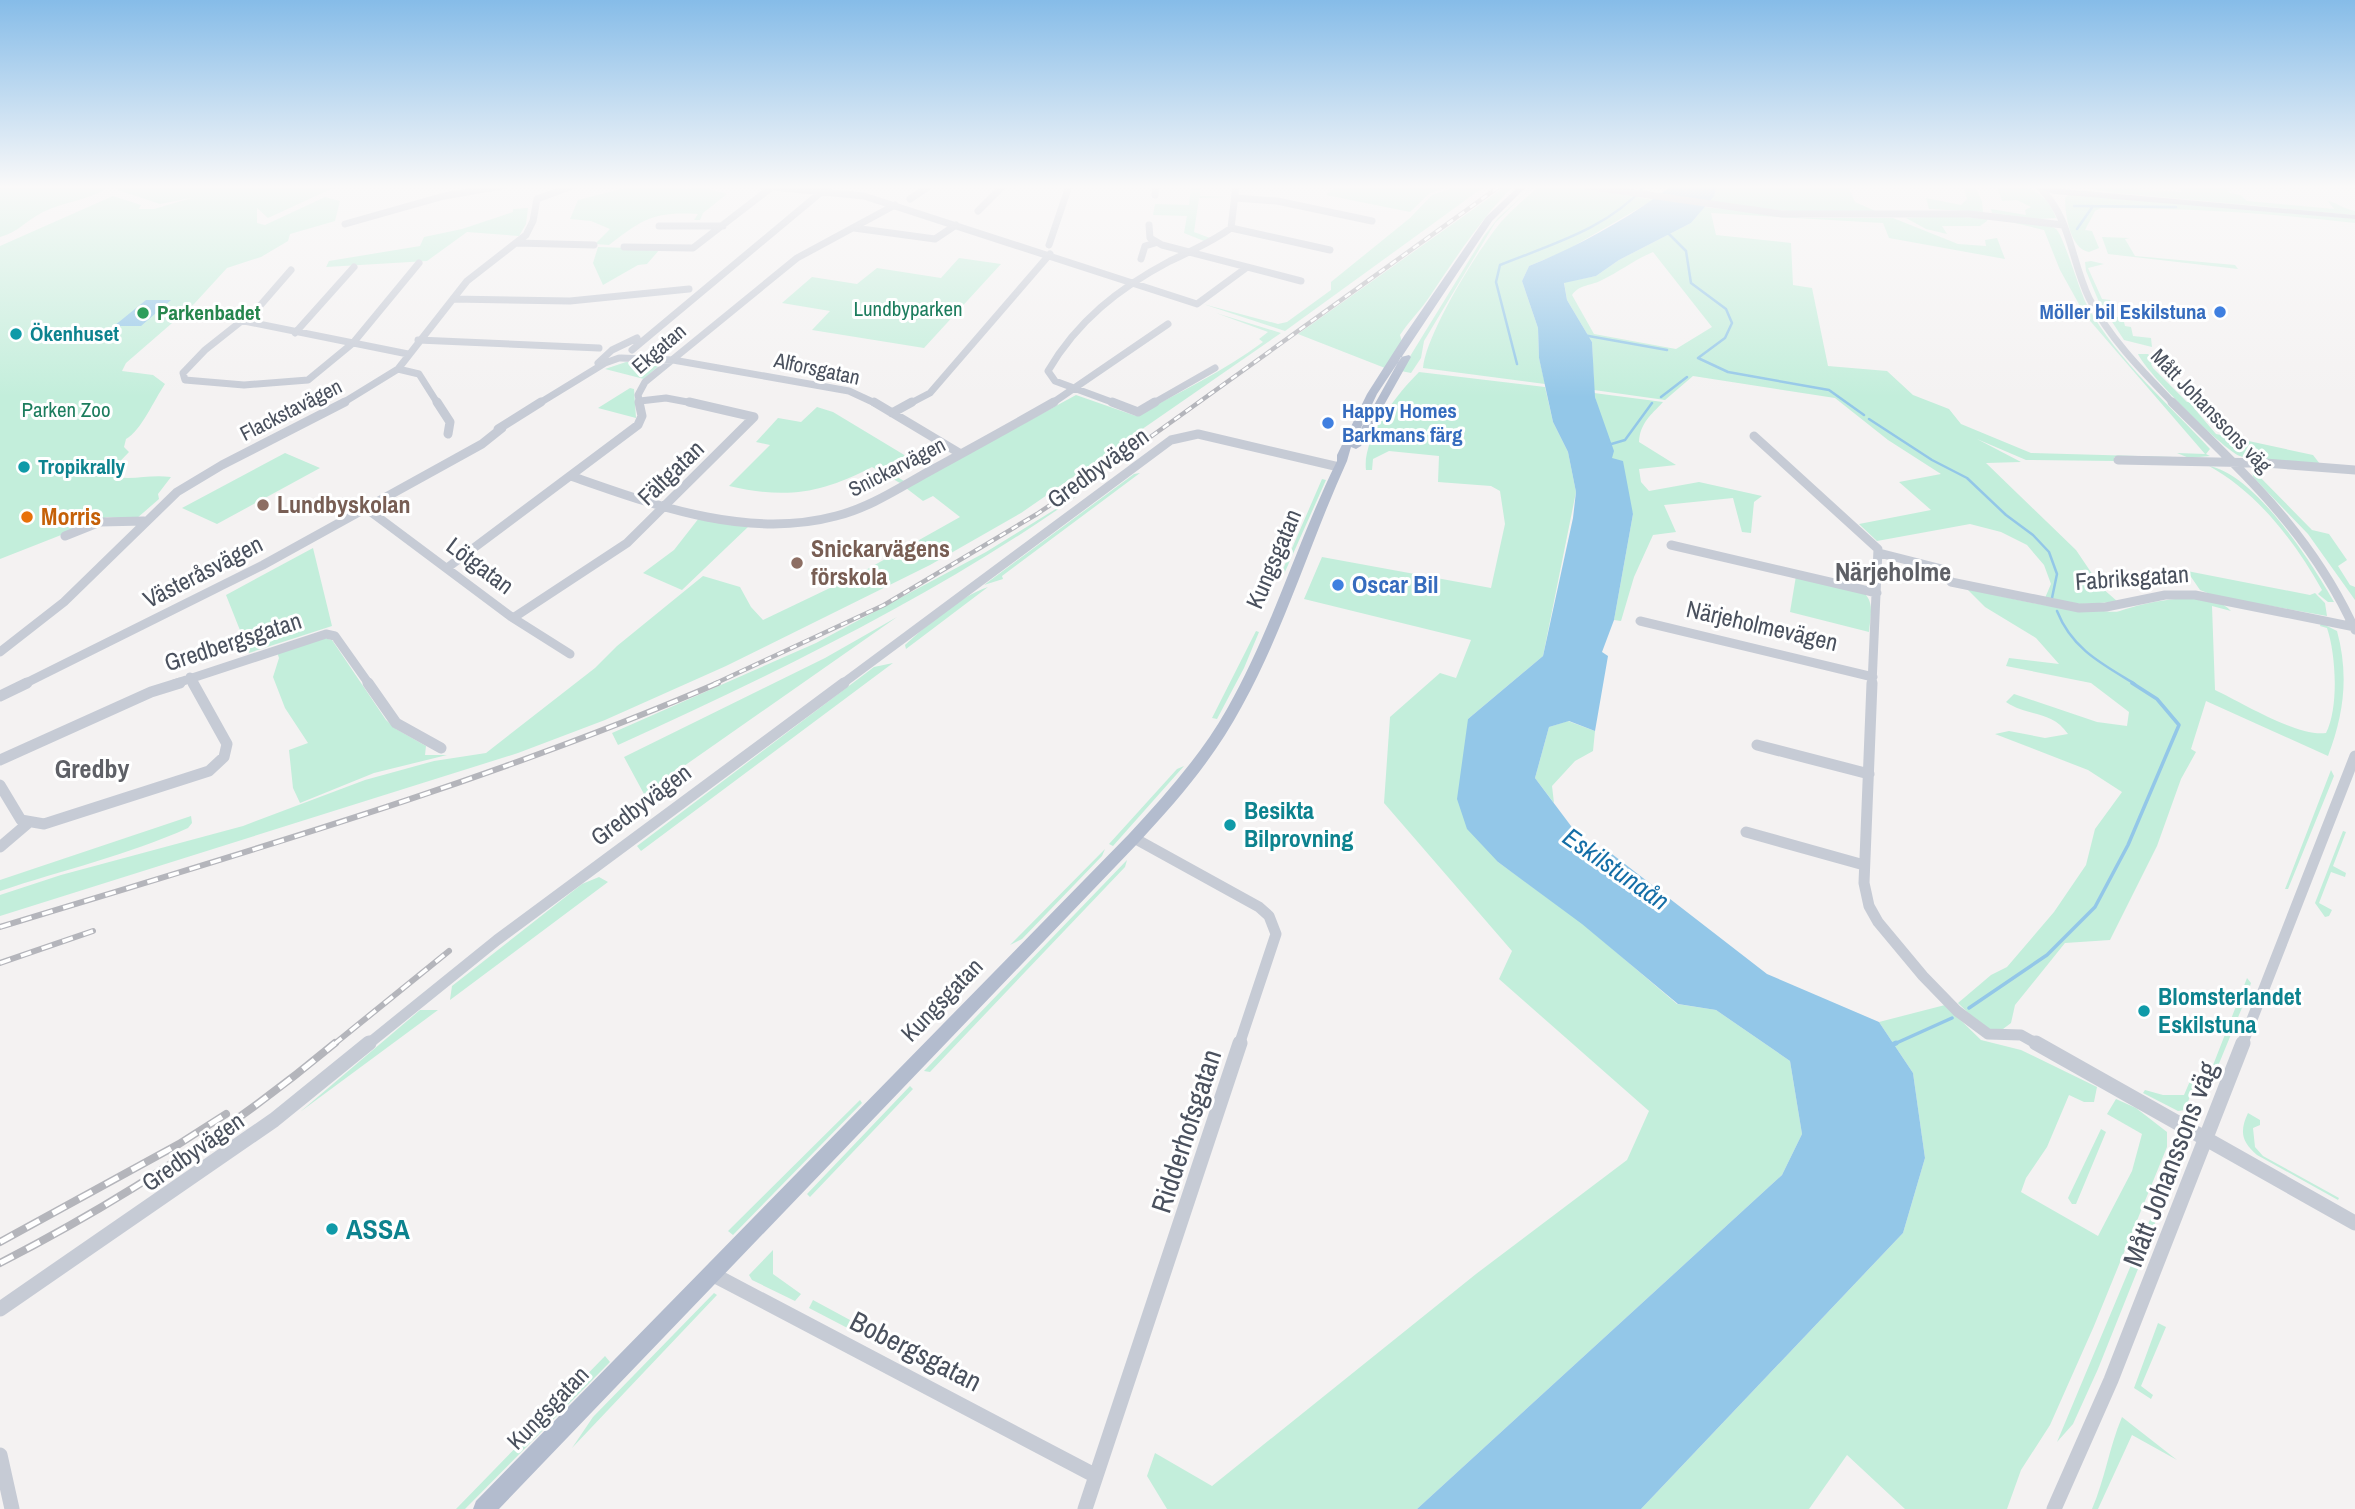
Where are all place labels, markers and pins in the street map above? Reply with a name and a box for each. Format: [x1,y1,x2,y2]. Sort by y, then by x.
place label: Möller bil Eskilstuna [2039,297,2206,326]
place label: Parkenbadet [157,298,261,327]
marker: Möller bil Eskilstuna [2212,304,2228,320]
marker: Parkenbadet [135,305,151,321]
place label: Ökenhuset [30,319,119,348]
marker: Ökenhuset [8,326,24,342]
place label: Happy Homes Barkmans färg [1342,396,1463,449]
marker: Happy Homes Barkmans färg [1320,415,1336,431]
place label: Tropikrally [38,452,126,481]
marker: Tropikrally [16,459,32,475]
place label: Lundbyskolan [277,488,410,520]
marker: Lundbyskolan [255,497,271,513]
place label: Morris [41,500,101,532]
marker: Morris [19,509,35,525]
place label: Snickarvägens förskola [811,532,950,592]
marker: Snickarvägens förskola [789,555,805,571]
place label: Oscar Bil [1352,568,1438,600]
marker: Oscar Bil [1330,577,1346,593]
place label: Besikta Bilprovning [1244,794,1353,854]
marker: Besikta Bilprovning [1222,817,1238,833]
place label: Blomsterlandet Eskilstuna [2158,980,2302,1040]
marker: Blomsterlandet Eskilstuna [2136,1003,2152,1019]
place label: ASSA [346,1210,410,1248]
marker: ASSA [324,1221,340,1237]

